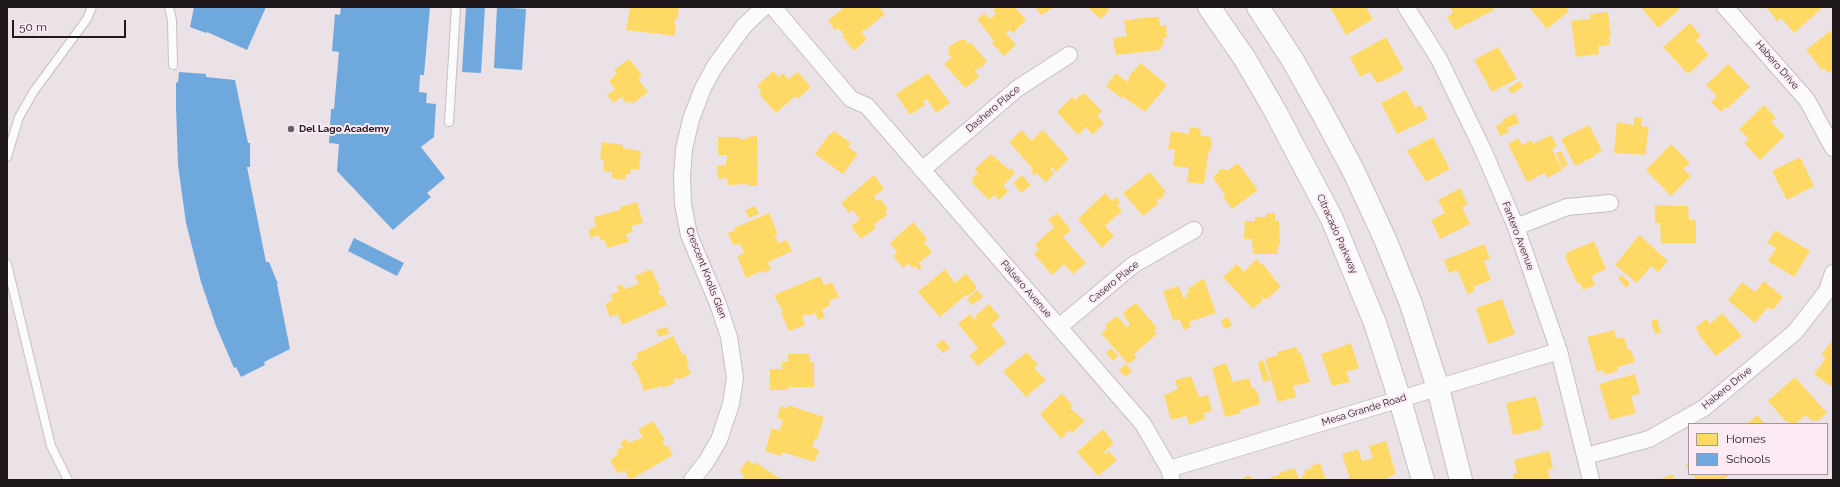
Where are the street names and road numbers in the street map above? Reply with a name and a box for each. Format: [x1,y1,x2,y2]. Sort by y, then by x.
street label: Habero Drive [1753,38,1801,92]
street label: Dashero Place [964,83,1022,135]
street label: Citracado Parkway [1314,192,1360,276]
street label: Fantero Avenue [1499,200,1537,272]
street label: Crescent Knolls Glen [683,226,729,320]
street label: Palsero Avenue [998,258,1054,320]
street label: Casero Place [1087,258,1141,306]
street label: Habero Drive [1700,364,1754,412]
street label: Mesa Grande Road [1320,391,1408,429]

